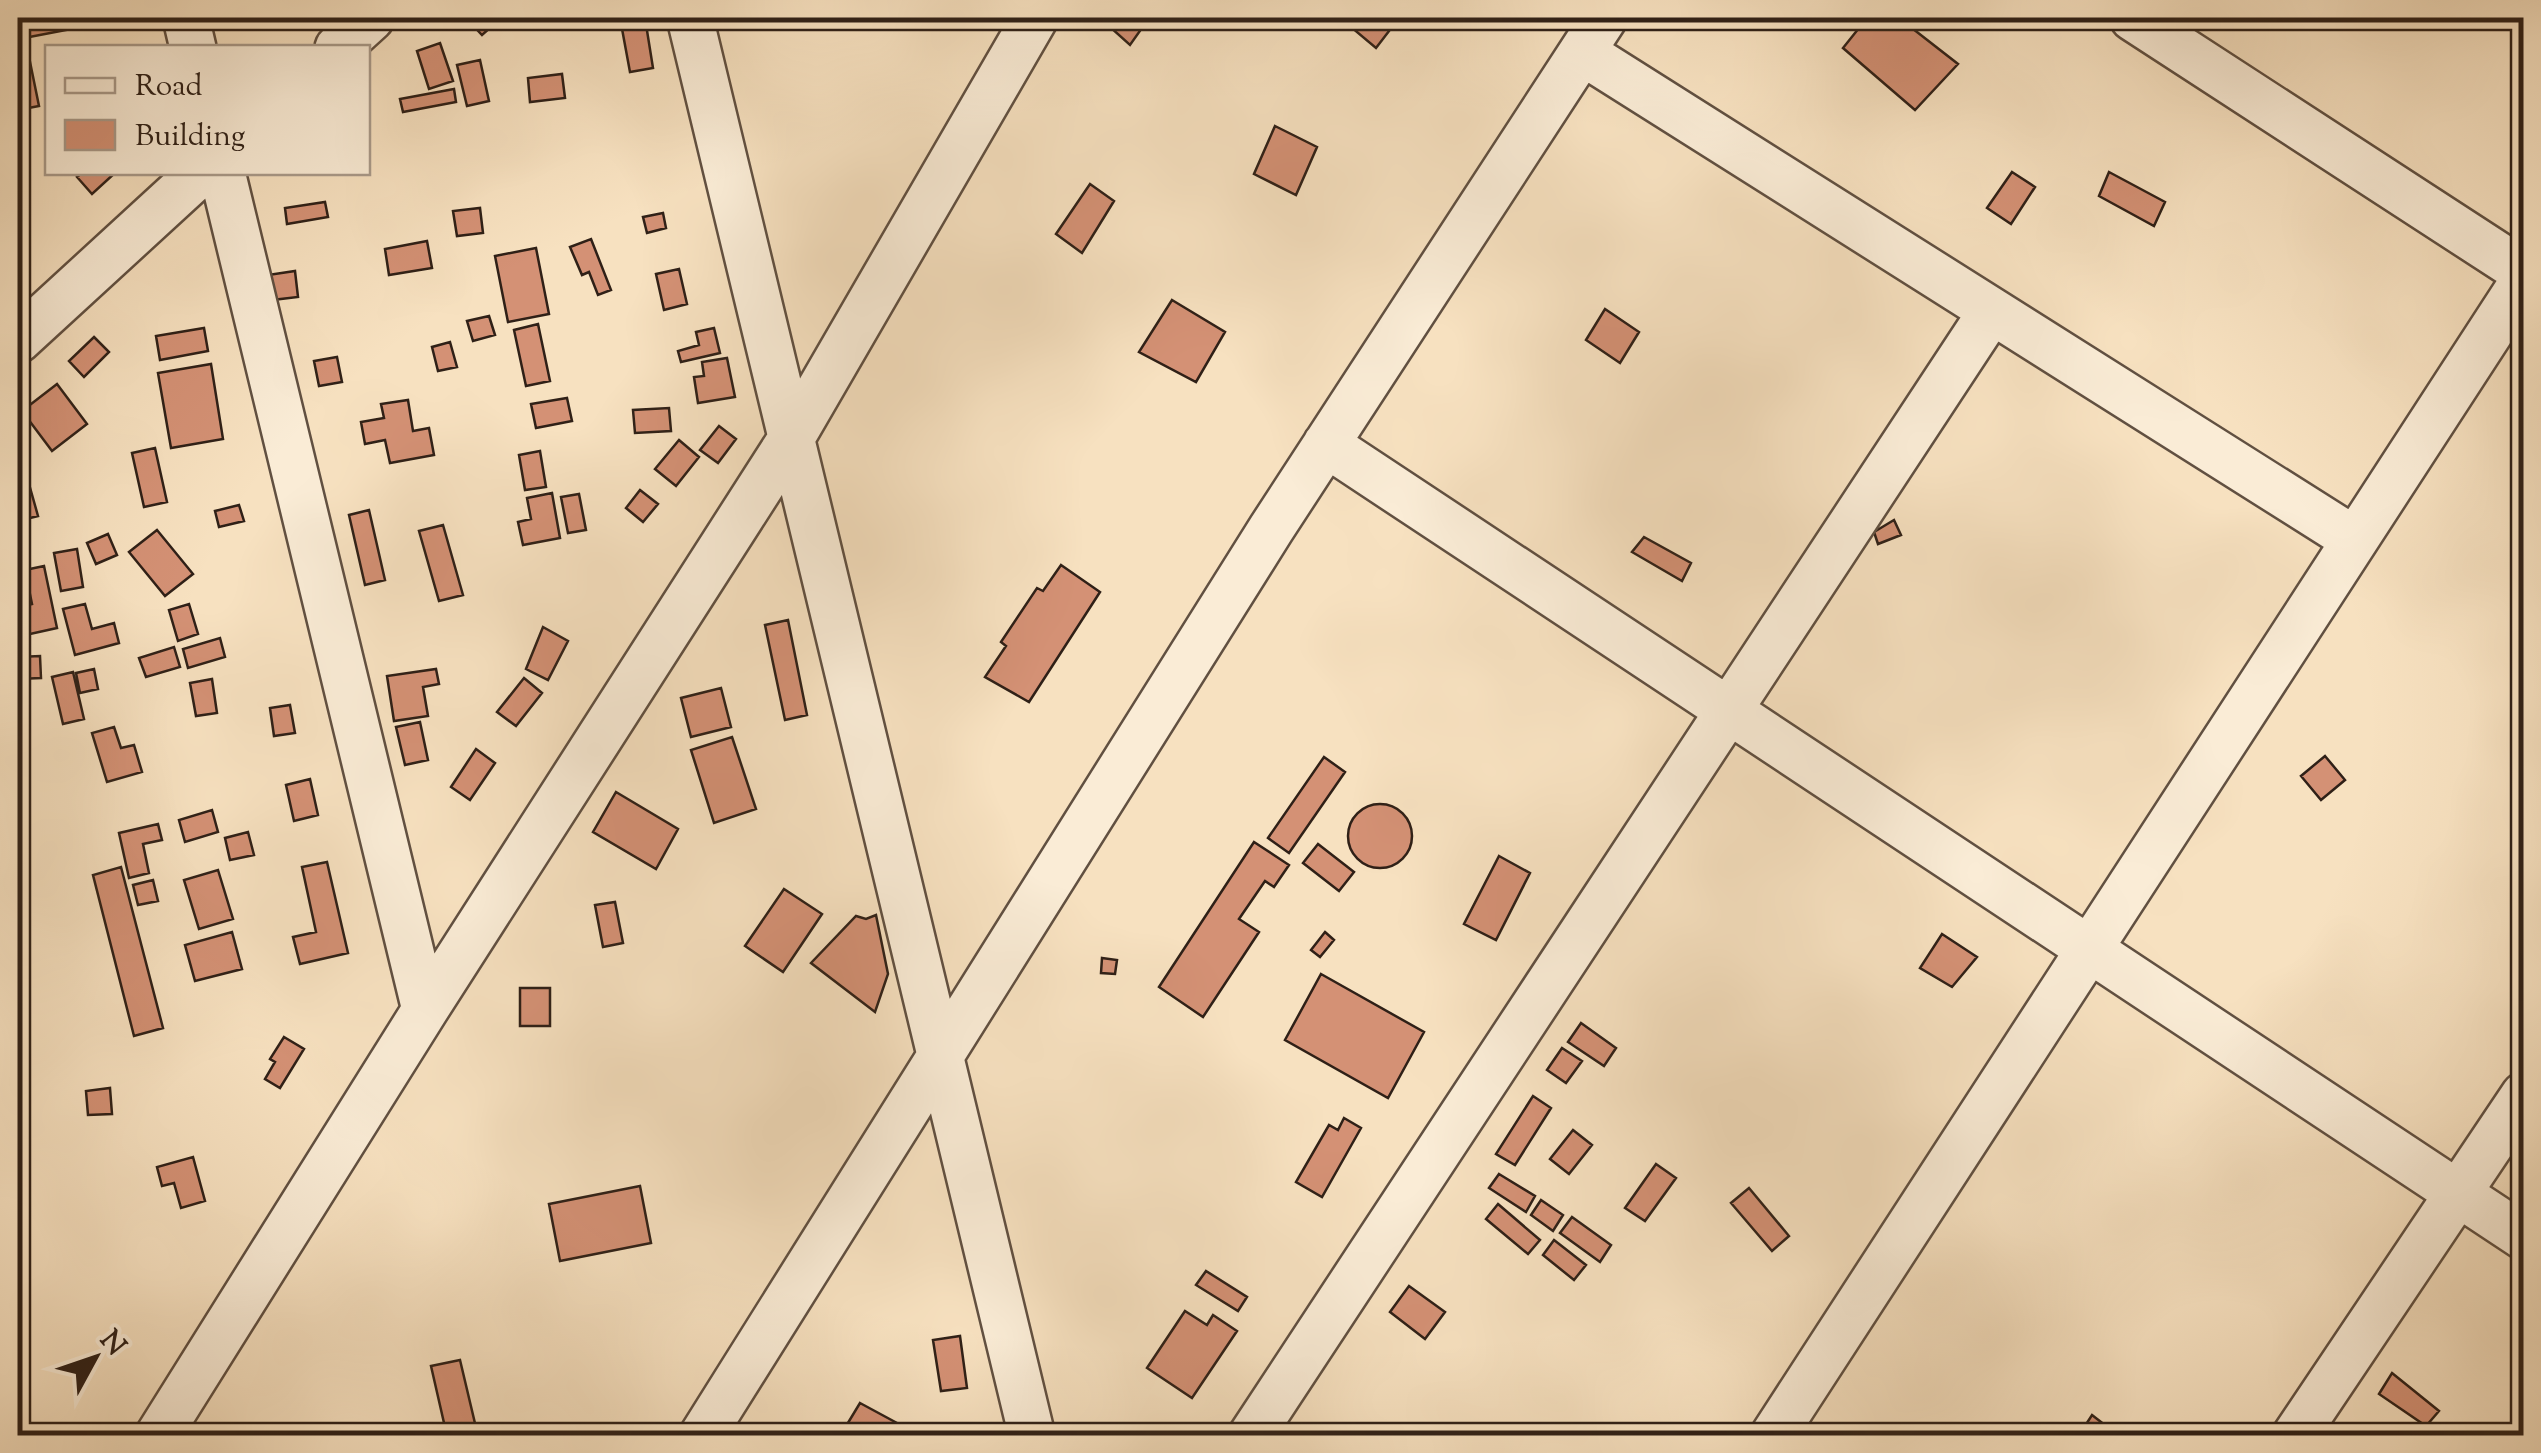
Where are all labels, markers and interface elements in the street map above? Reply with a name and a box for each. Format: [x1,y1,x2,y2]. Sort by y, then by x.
legend [45,45,370,175]
text: Road [135,66,202,109]
text: Building [135,116,245,159]
north arrow [45,1308,145,1408]
text: N [89,1322,134,1365]

